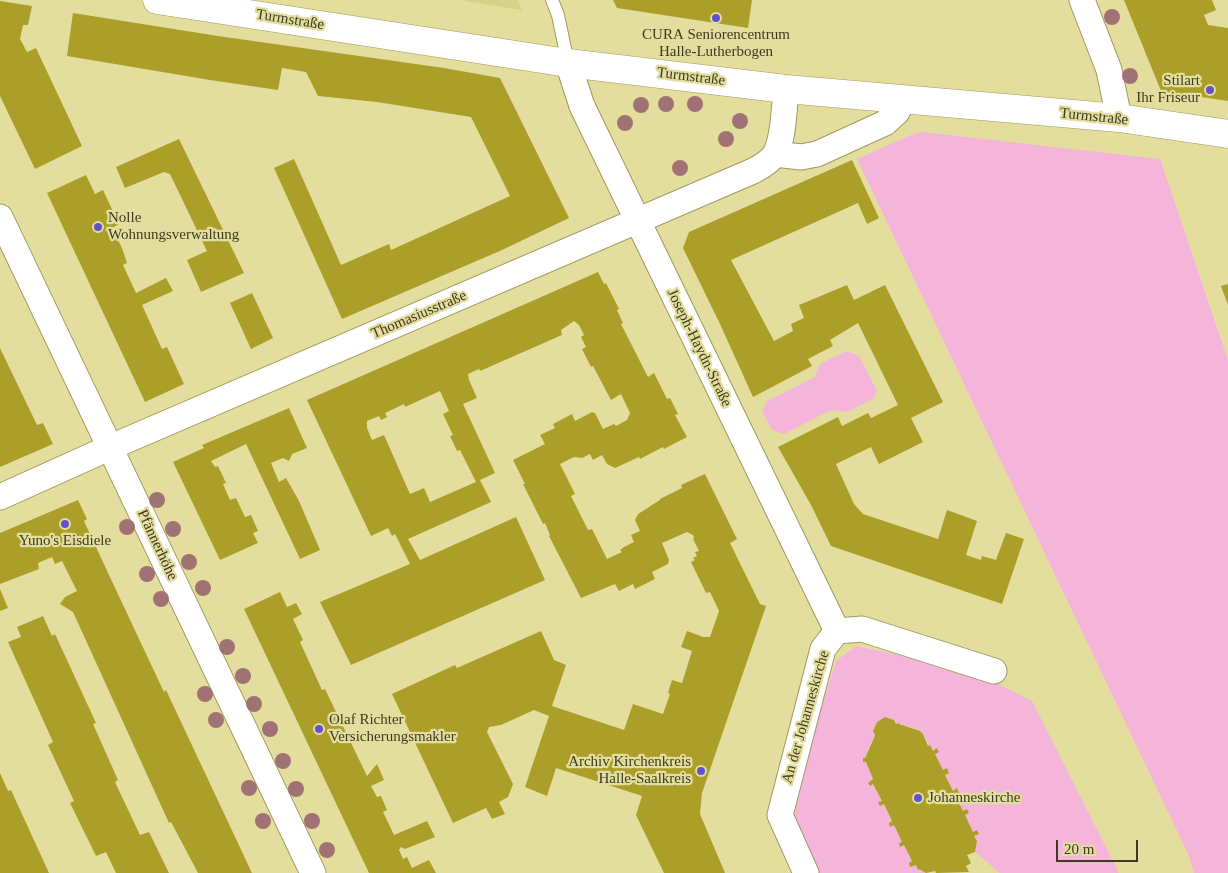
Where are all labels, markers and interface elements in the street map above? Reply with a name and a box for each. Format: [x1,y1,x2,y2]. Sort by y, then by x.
street label: Turmstraße [255,6,325,34]
marker: CURA Seniorencentrum Halle-Lutherbogen [710,12,722,24]
place label: CURA Seniorencentrum Halle-Lutherbogen [642,26,790,61]
street label: Turmstraße [656,64,726,90]
place label: Stilart Ihr Friseur [1136,72,1200,107]
marker: Stilart Ihr Friseur [1204,84,1216,96]
street label: Turmstraße [1059,104,1129,130]
place label: Nolle Wohnungsverwaltung [108,209,239,244]
marker: Nolle Wohnungsverwaltung [92,221,104,233]
street label: Joseph-Haydn-Straße [663,286,735,410]
street label: Thomasiusstraße [369,287,469,343]
street label: Pfännerhöhe [133,507,181,583]
marker: Yuno's Eisdiele [59,518,71,530]
place label: Yuno's Eisdiele [19,532,111,550]
street label: An der Johanneskirche [778,648,834,786]
place label: Olaf Richter Versicherungsmakler [329,711,456,746]
marker: Olaf Richter Versicherungsmakler [313,723,325,735]
place label: Archiv Kirchenkreis Halle-Saalkreis [568,753,691,788]
marker: Archiv Kirchenkreis Halle-Saalkreis [695,765,707,777]
place label: Johanneskirche [928,789,1020,807]
marker: Johanneskirche [912,792,924,804]
scale bar [1058,830,1140,862]
text: 20 m [1064,841,1094,857]

